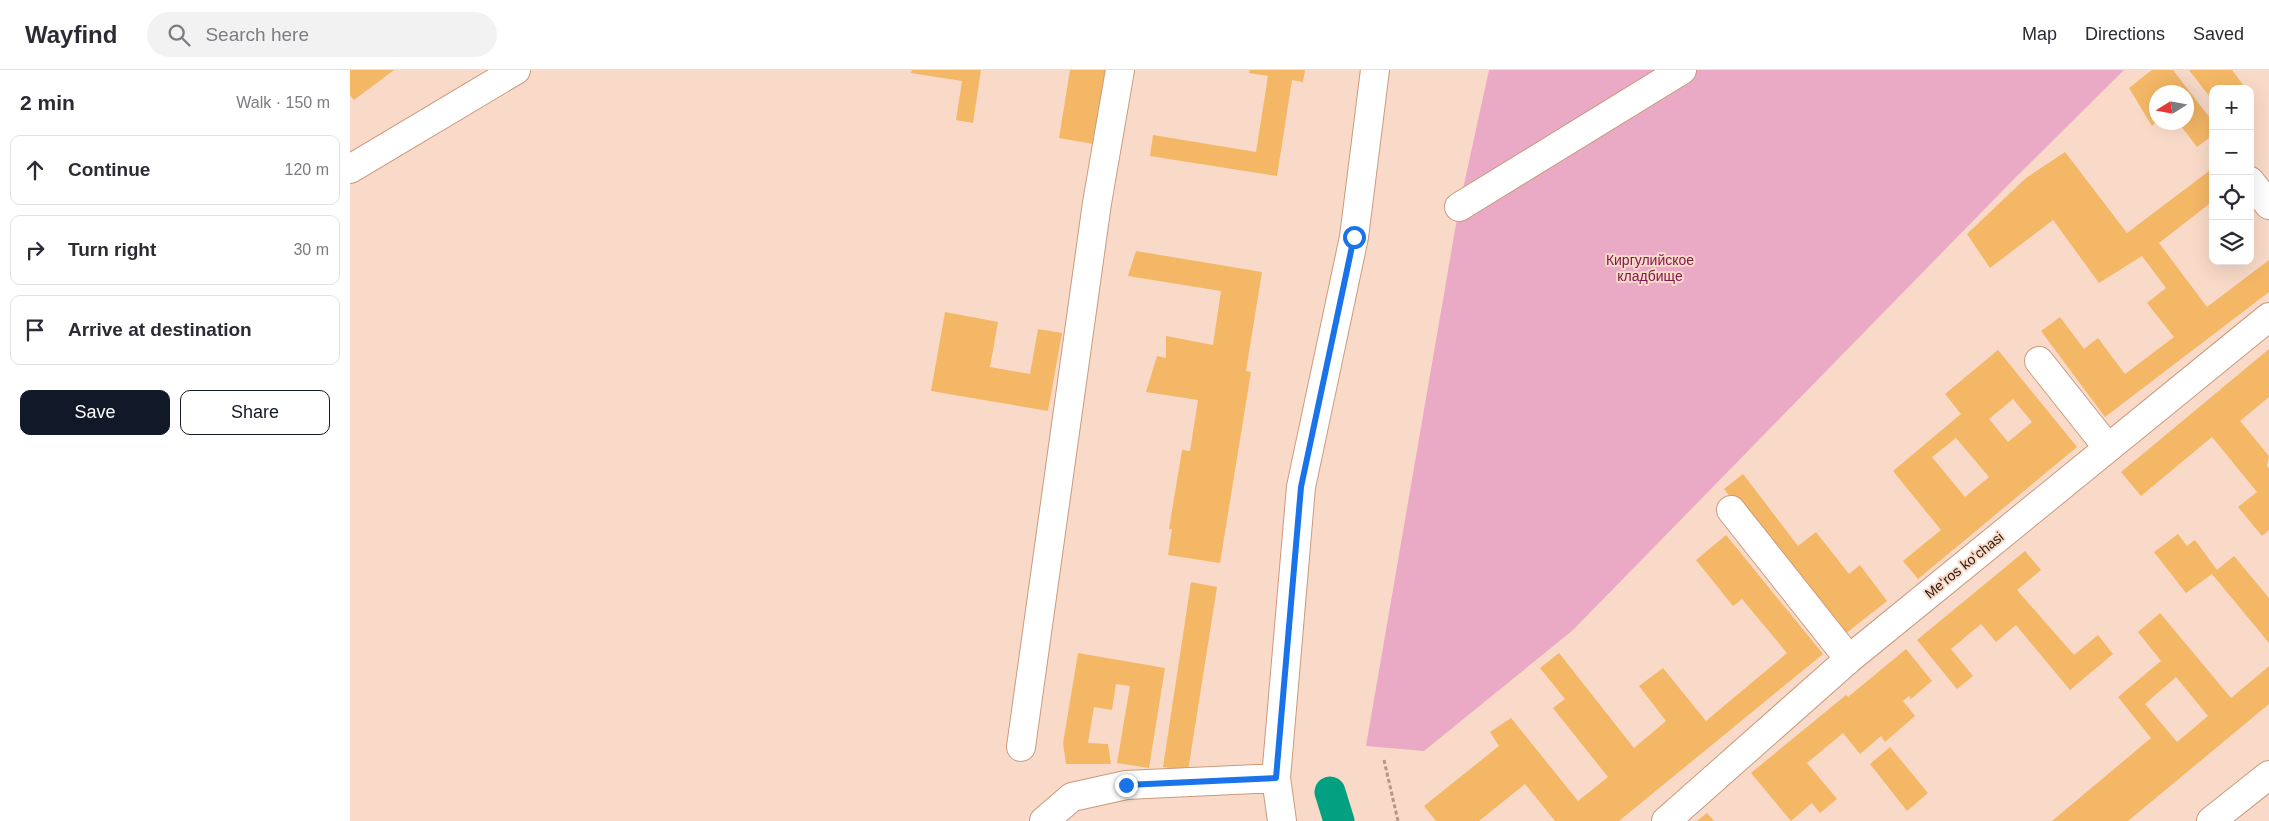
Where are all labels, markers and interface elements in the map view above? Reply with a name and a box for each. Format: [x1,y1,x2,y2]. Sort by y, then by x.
search box [147,12,497,57]
text: Wayfind [25,21,117,48]
icon: search [165,21,193,49]
text: Search here [205,24,309,45]
text: Map [2022,24,2057,44]
text: Directions [2085,24,2165,44]
text: Saved [2193,24,2244,44]
north arrow [2149,85,2194,130]
map controls [2209,85,2254,265]
button: + [2209,85,2254,130]
text: 2 min [20,91,75,114]
text: Walk · 150 m [236,94,330,111]
button: − [2209,130,2254,175]
icon: ahead [21,156,49,184]
text: Continue [68,159,150,180]
text: 120 m [285,161,329,178]
button: locate [2209,175,2254,220]
button: layers [2209,220,2254,265]
route start [1343,226,1366,249]
icon: right [21,236,49,264]
text: Turn right [68,239,156,260]
text: 30 m [293,241,329,258]
park label: Киргулийское кладбище [1606,252,1694,284]
icon: arrive [21,316,49,344]
text: Arrive at destination [68,319,252,340]
button: Save [20,390,170,435]
button: Share [180,390,330,435]
street label: Meʻros koʻchasi [1921,528,2007,602]
route end [1115,774,1138,797]

